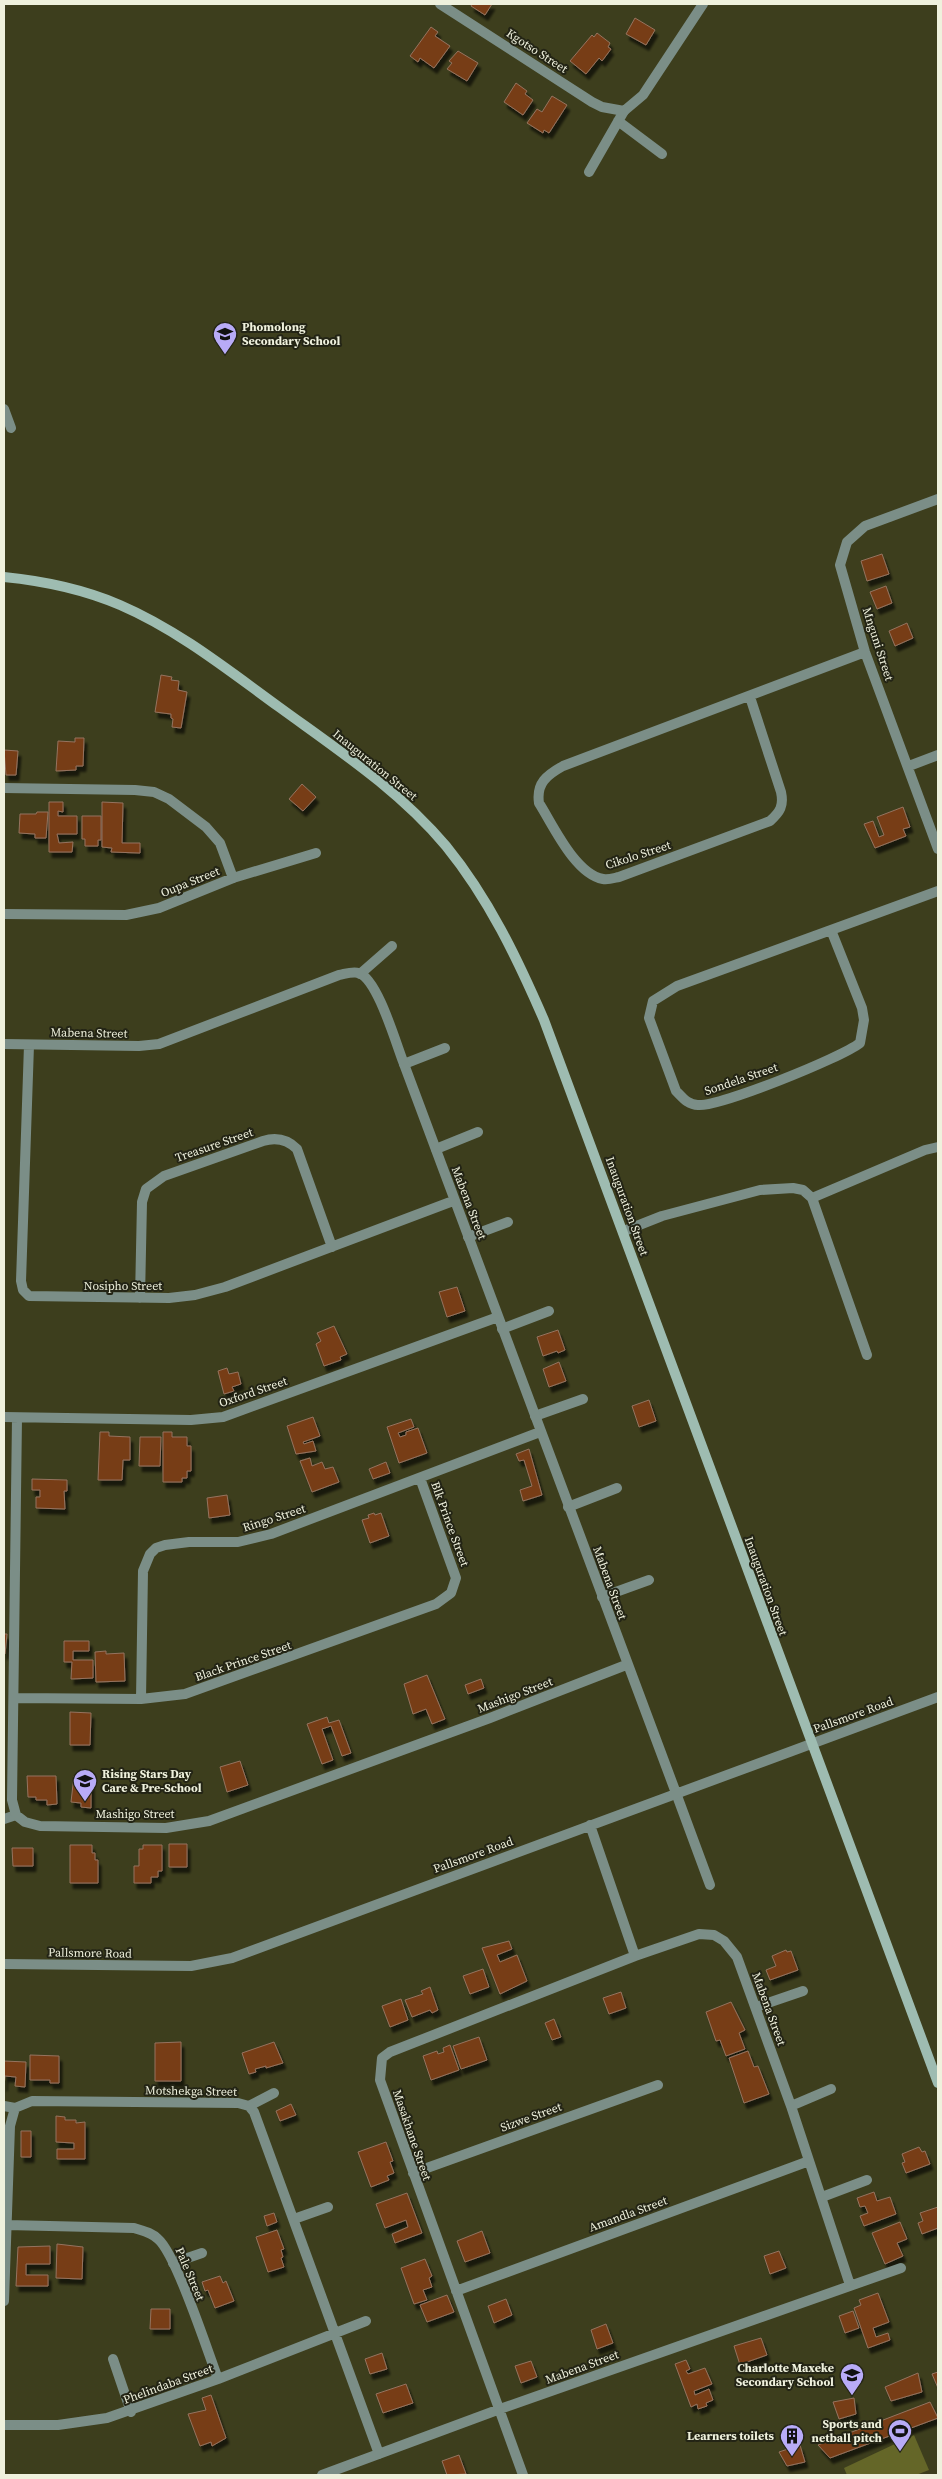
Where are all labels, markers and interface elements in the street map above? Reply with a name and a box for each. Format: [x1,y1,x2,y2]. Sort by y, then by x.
street label: Kgotso Street [503,25,571,77]
place label: Phomolong Secondary School [242,319,340,349]
school or university icon: Phomolong Secondary School [212,321,238,355]
street label: Mnguni Street [859,605,897,683]
street label: Inauguration Street [329,726,421,804]
street label: Cikolo Street [603,837,673,873]
street label: Oupa Street [158,863,222,901]
street label: Mabena Street [50,1024,128,1042]
street label: Sondela Street [702,1059,780,1099]
street label: Treasure Street [173,1124,255,1166]
street label: Inauguration Street [602,1154,652,1258]
street label: Mabena Street [448,1164,490,1242]
street label: Nosipho Street [84,1278,162,1294]
street label: Oxford Street [217,1373,289,1411]
street label: Blk Prince Street [427,1479,473,1569]
street label: Ringo Street [241,1500,308,1536]
street label: Inauguration Street [741,1534,791,1638]
street label: Mabena Street [589,1544,631,1622]
street label: Black Prince Street [193,1637,293,1685]
street label: Mashigo Street [475,1673,555,1717]
street label: Pallsmore Road [811,1693,895,1737]
place label: Rising Stars Day Care & Pre-School [102,1766,202,1796]
school or university icon: Rising Stars Day Care & Pre-School [72,1768,98,1802]
street label: Mashigo Street [95,1806,175,1822]
street label: Pallsmore Road [431,1833,515,1877]
street label: Pallsmore Road [48,1944,132,1962]
street label: Mabena Street [748,1970,790,2048]
street label: Motshekga Street [145,2082,237,2100]
street label: Masakhane Street [389,2087,435,2183]
street label: Sizwe Street [498,2098,564,2135]
street label: Amandla Street [587,2192,669,2236]
street label: Pale Street [172,2245,208,2303]
street label: Mabena Street [543,2346,621,2388]
street label: Phelindaba Street [121,2360,215,2408]
place label: Charlotte Maxeke Secondary School [736,2360,834,2390]
school or university icon: Charlotte Maxeke Secondary School [839,2362,865,2396]
place label: Sports and netball pitch [811,2416,883,2446]
sports icon: Sports and netball pitch [887,2418,913,2452]
building icon: Learners toilets [779,2423,805,2457]
place label: Learners toilets [687,2428,775,2444]

